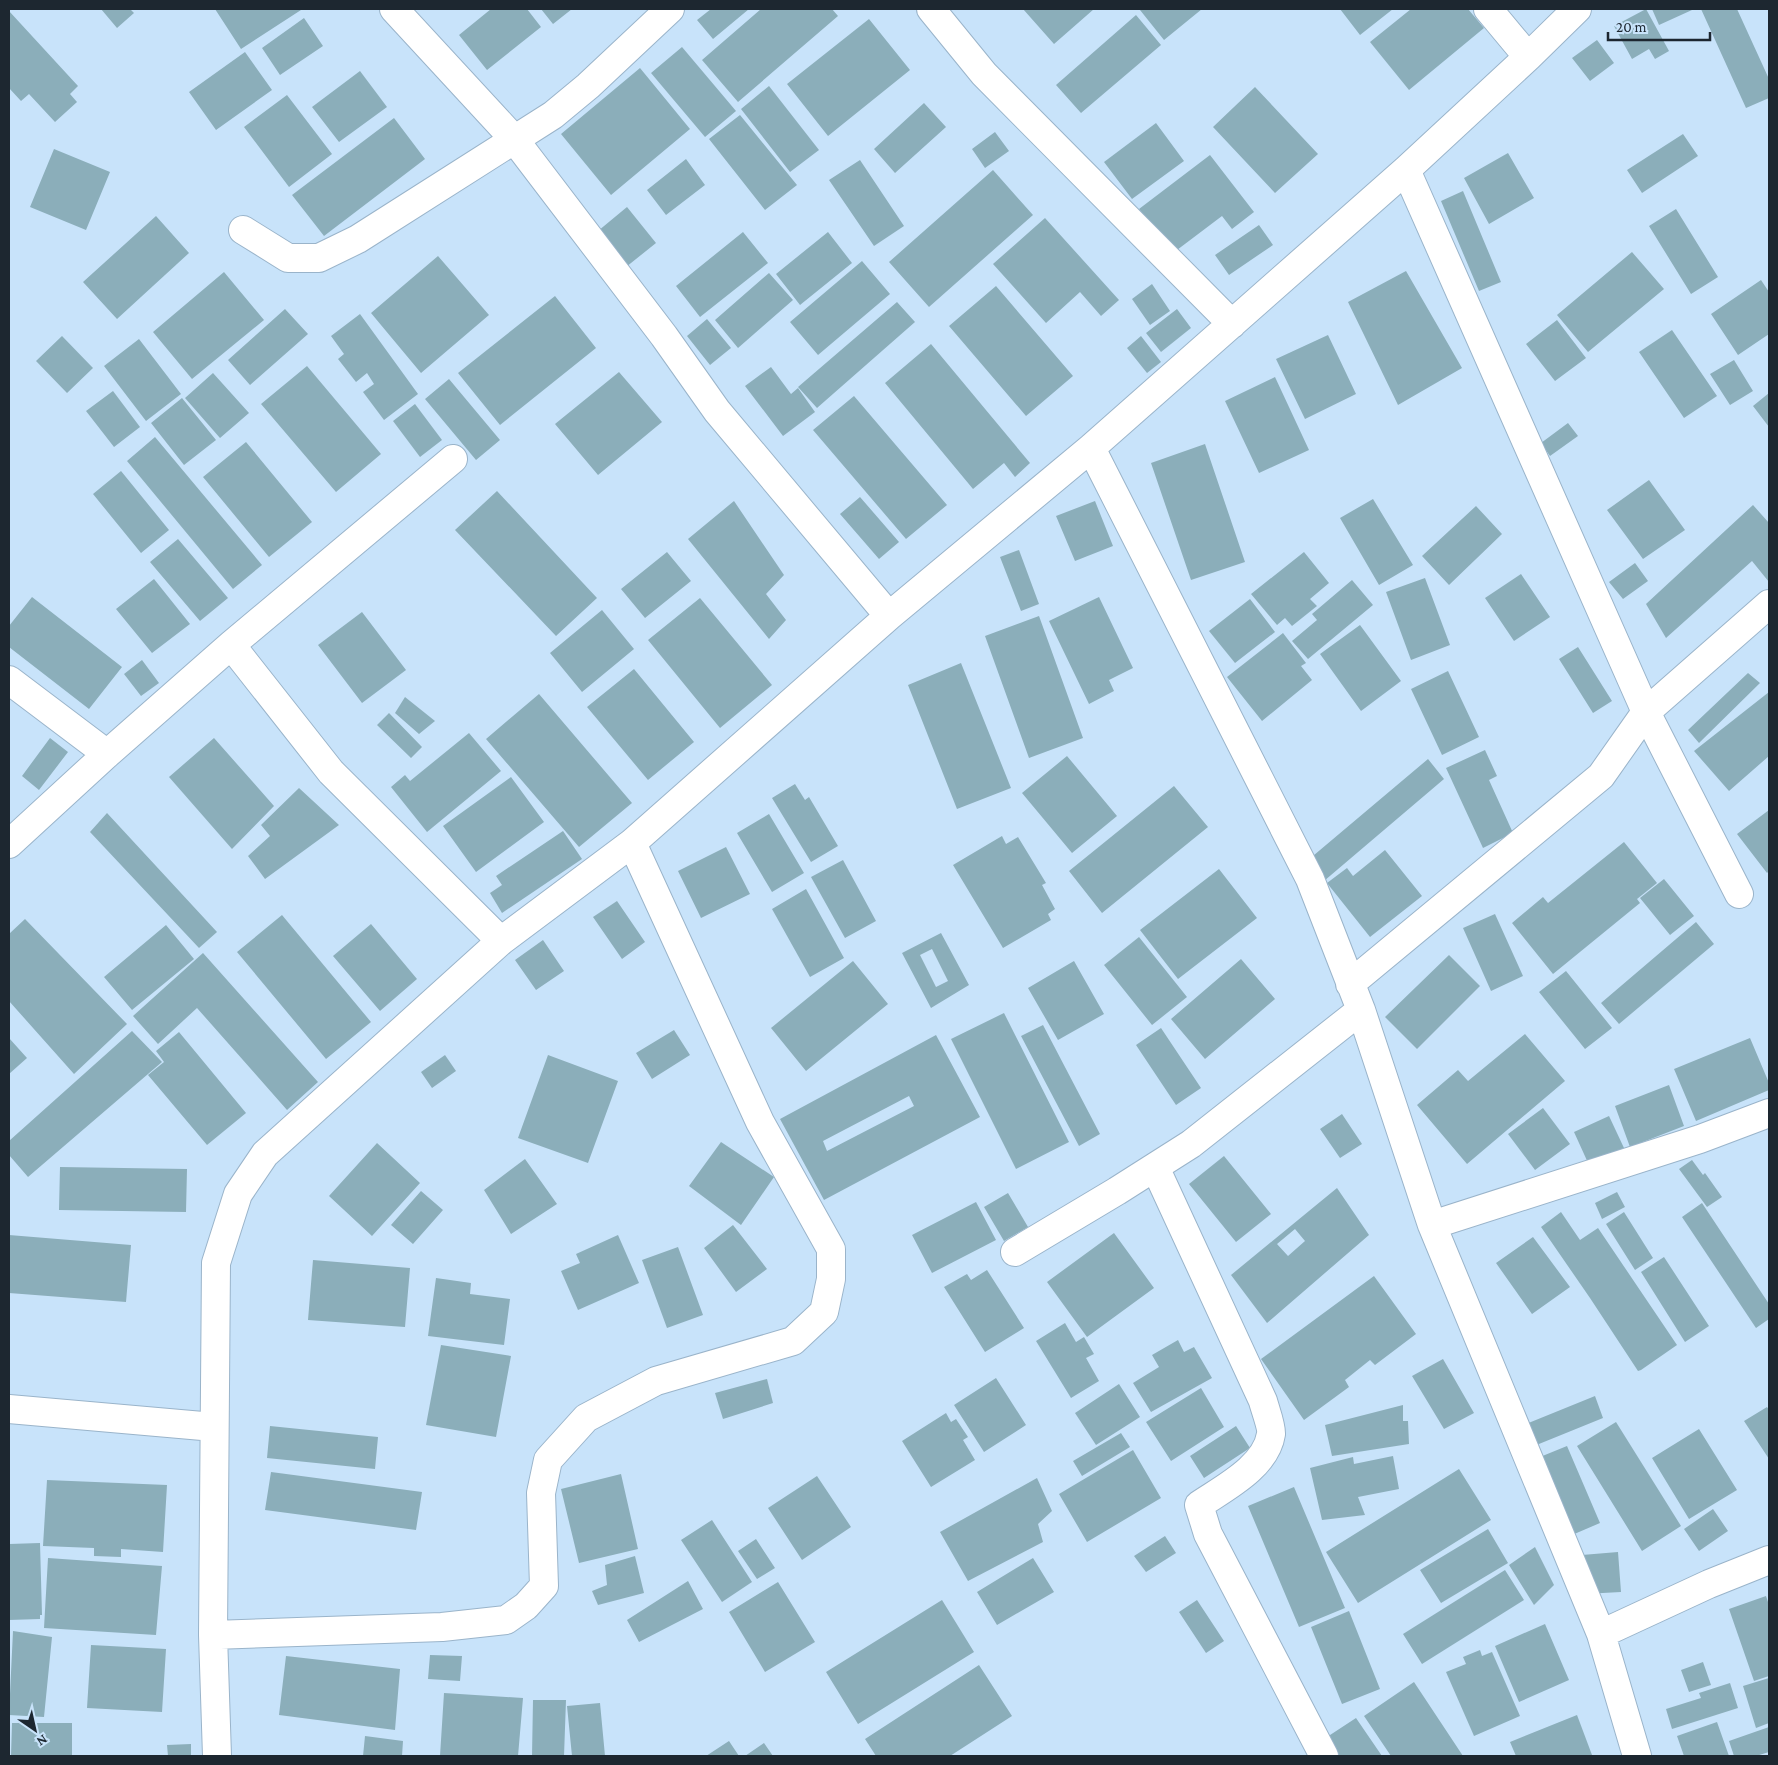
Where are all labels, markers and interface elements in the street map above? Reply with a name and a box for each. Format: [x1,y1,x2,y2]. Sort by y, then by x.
scale bar [1608,10,1710,42]
text: 20 m [1616,19,1647,35]
north arrow [10,1705,60,1755]
text: N [33,1731,51,1750]

